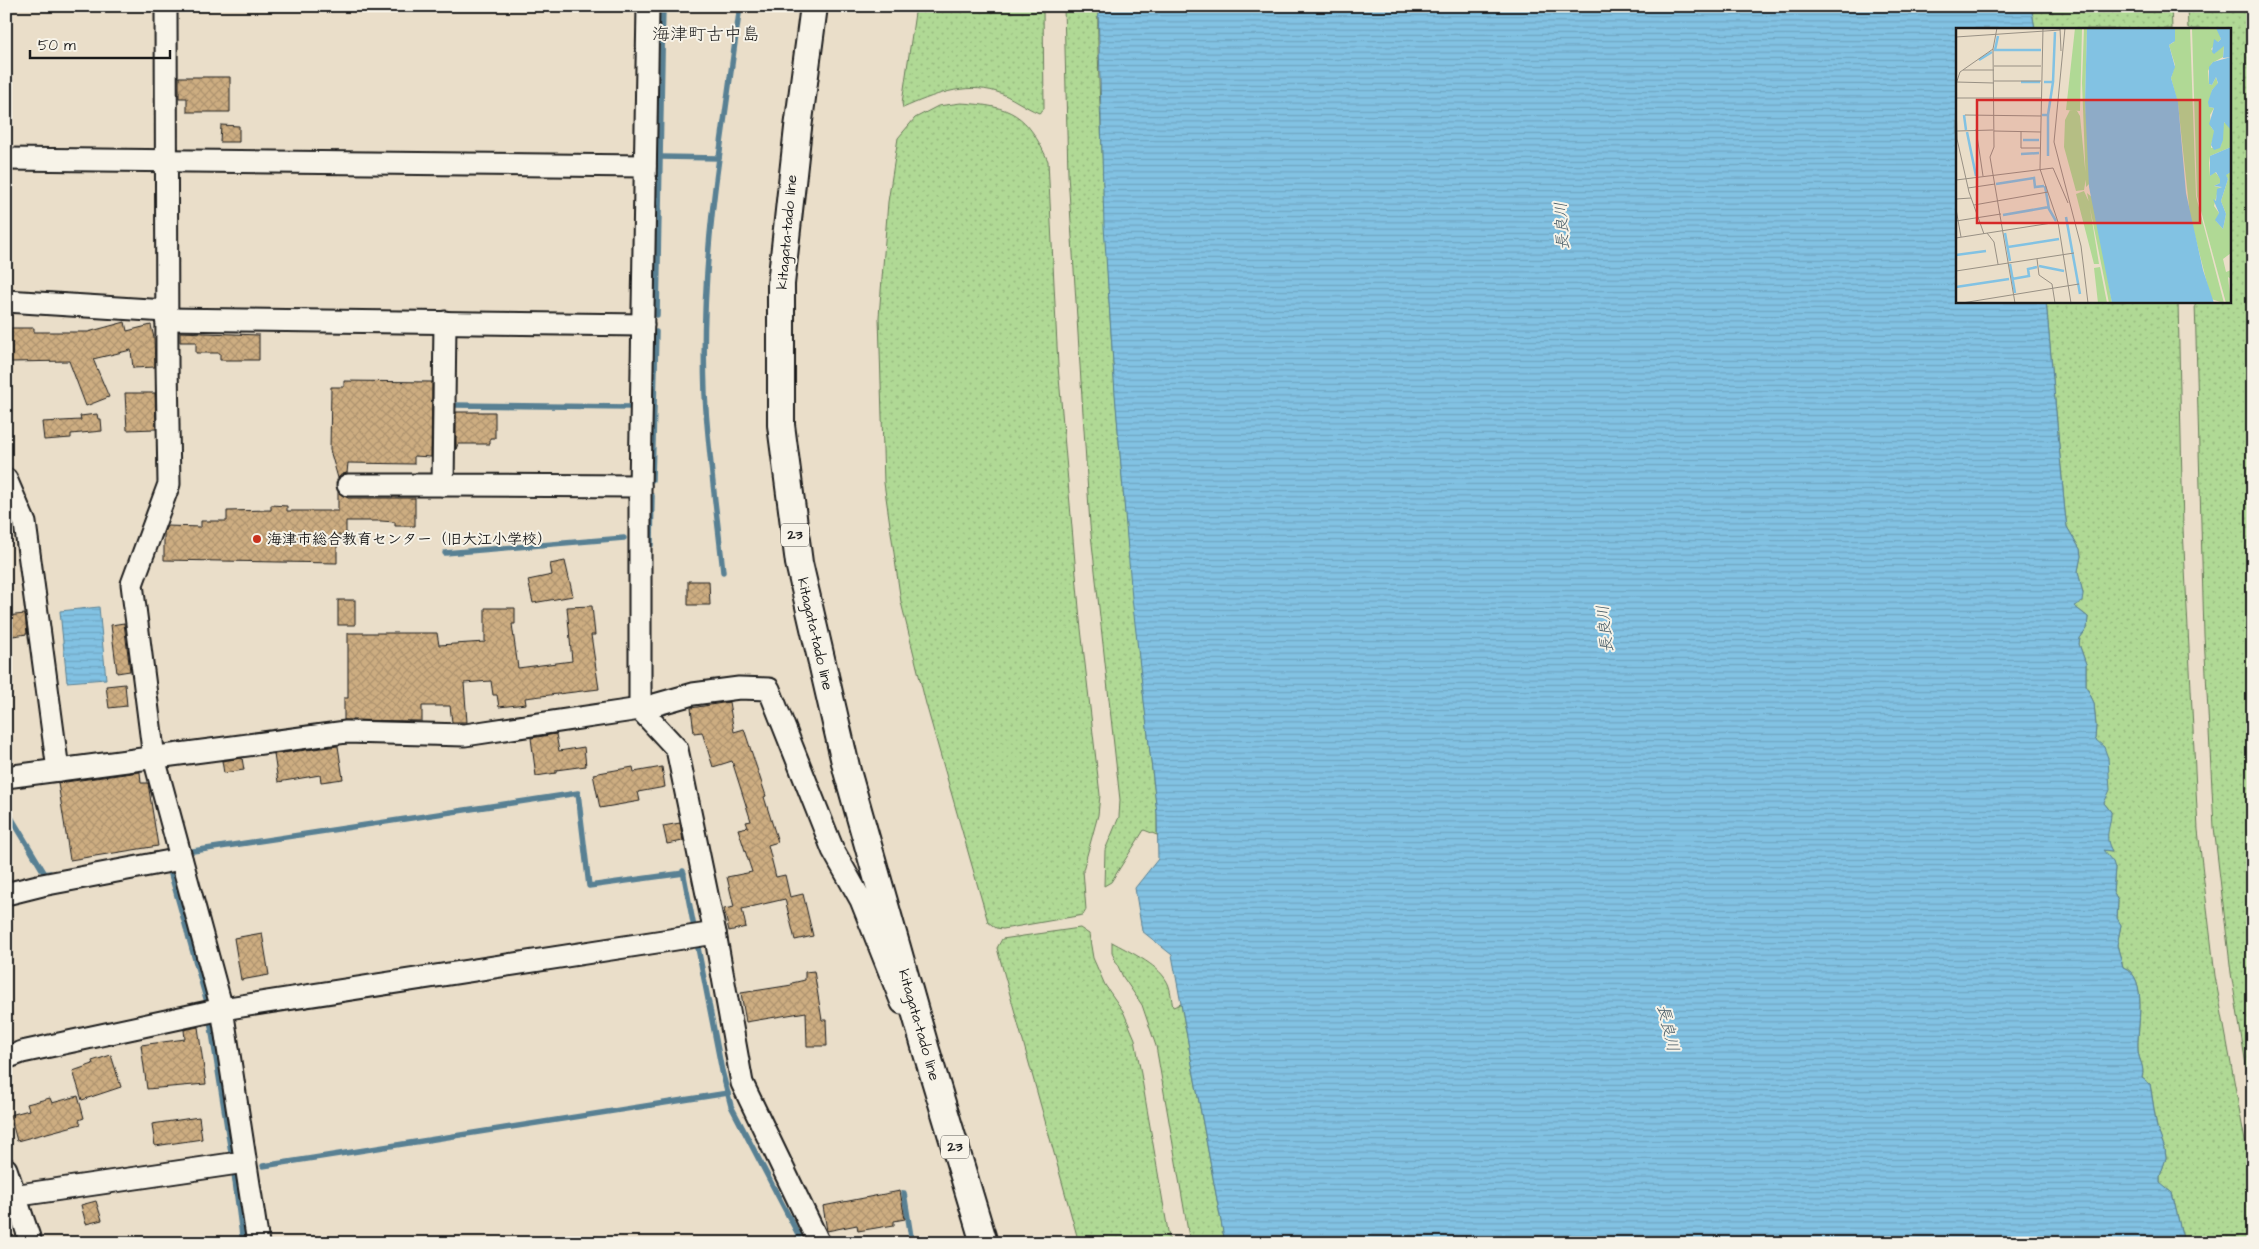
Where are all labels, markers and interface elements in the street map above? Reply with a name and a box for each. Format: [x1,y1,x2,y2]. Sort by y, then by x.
district label: 海津町古中島 [652,22,760,47]
scale bar [30,28,170,60]
inset map [1956,28,2232,302]
text: 50 m [38,35,76,56]
street label: kitagata-tado line [772,174,803,290]
water label: 長良川 [1550,201,1574,251]
road number: 23 [781,524,809,546]
place label: 海津市総合教育センター（旧大江小学校） [267,529,552,550]
marker: 海津市総合教育センター（旧大江小学校） [251,533,263,545]
street label: kitagata-tado line [791,576,838,693]
water label: 長良川 [1592,604,1618,654]
street label: kitagata-tado line [892,967,945,1083]
water label: 長良川 [1652,1002,1684,1054]
road number: 23 [941,1136,969,1158]

